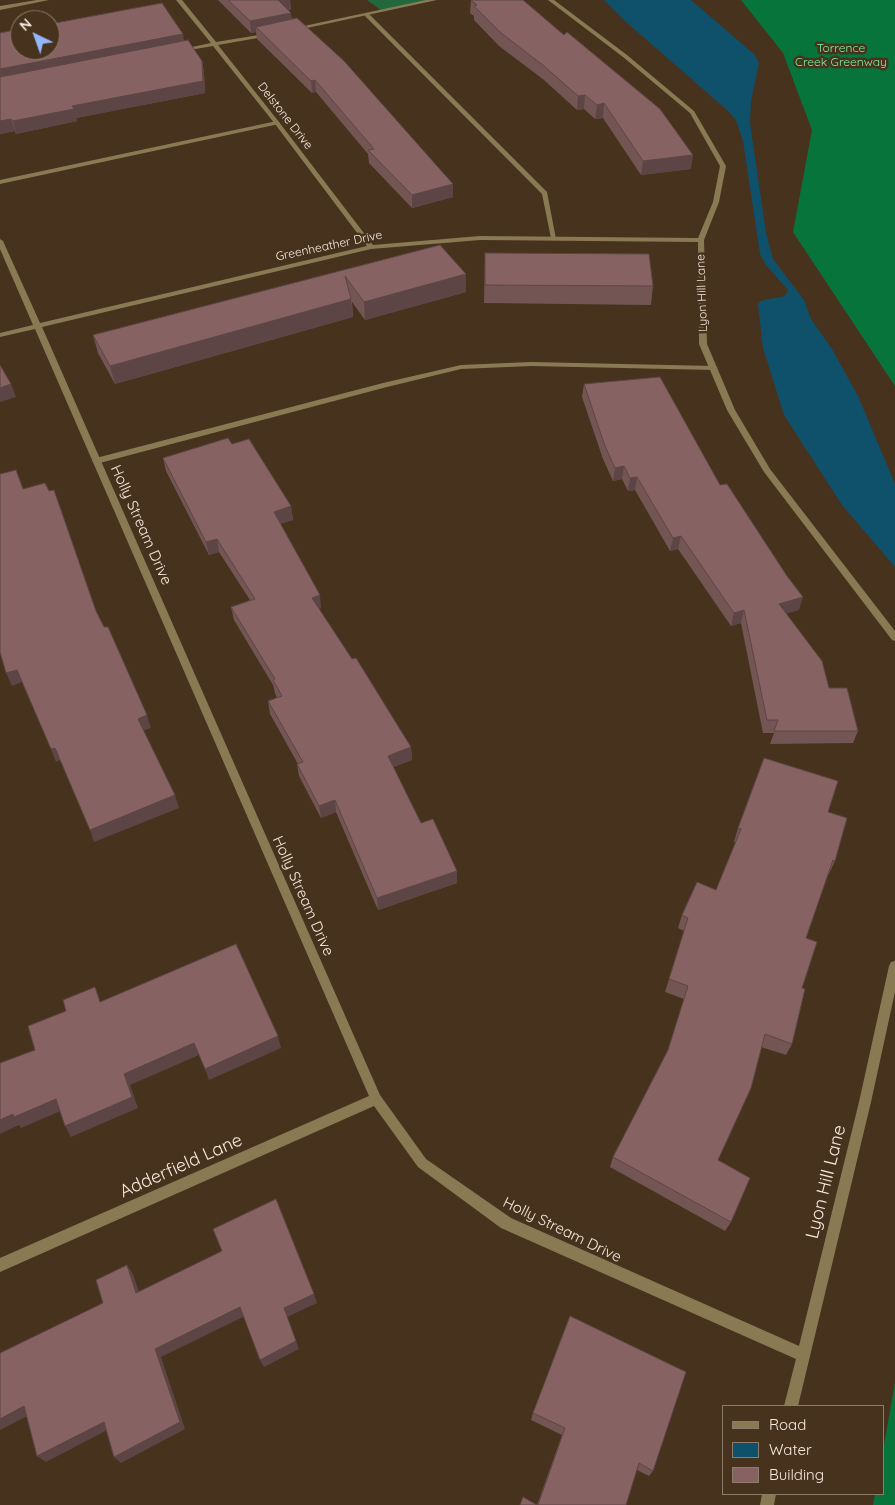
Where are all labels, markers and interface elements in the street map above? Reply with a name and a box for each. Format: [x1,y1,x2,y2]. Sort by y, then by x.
north arrow [10,10,60,60]
text: N [16,14,35,35]
park label: Torrence Creek Greenway [795,41,887,69]
street label: Delstone Drive [254,80,316,152]
street label: Greenheather Drive [274,228,384,264]
street label: Lyon Hill Lane [693,254,711,332]
street label: Holly Stream Drive [106,462,176,588]
street label: Holly Stream Drive [268,833,338,959]
street label: Lyon Hill Lane [801,1123,851,1241]
street label: Adderfield Lane [116,1129,246,1203]
street label: Holly Stream Drive [500,1194,624,1266]
legend [722,1405,885,1495]
text: Road [769,1415,806,1434]
text: Water [769,1440,812,1459]
text: Building [769,1465,824,1484]

